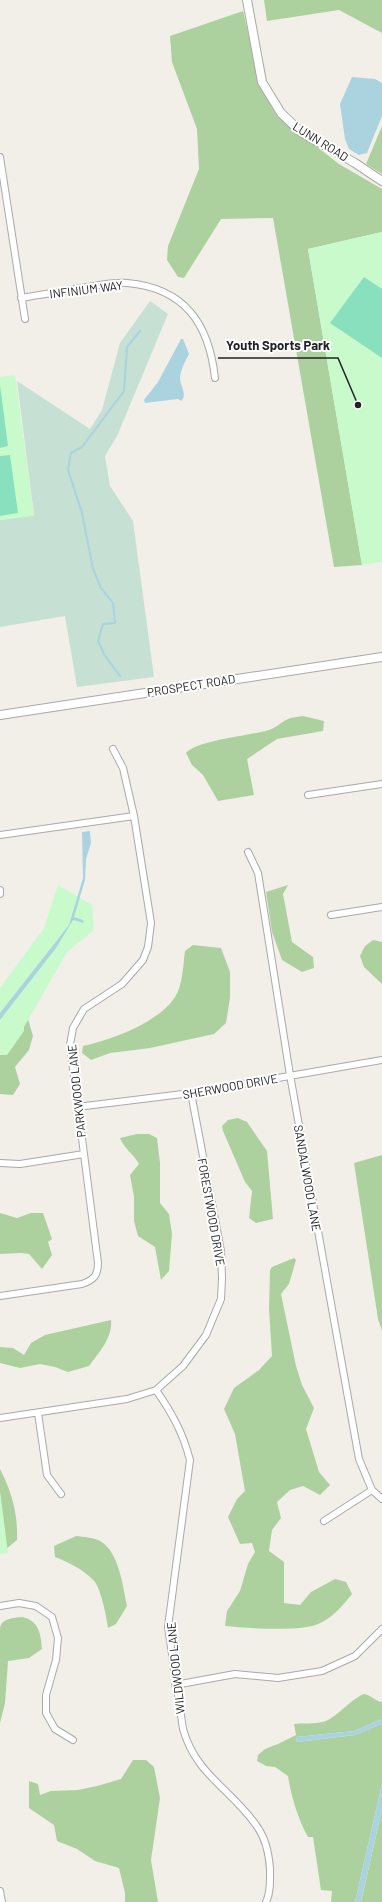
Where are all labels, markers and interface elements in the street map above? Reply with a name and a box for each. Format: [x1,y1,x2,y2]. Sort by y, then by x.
street label: LUNN ROAD [291,118,351,164]
street label: INFINIUM WAY [49,278,124,300]
callout: Youth Sports Park [218,333,338,358]
text: Youth Sports Park [226,337,330,353]
street label: PROSPECT ROAD [146,671,236,699]
street label: PARKWOOD LANE [64,1044,88,1138]
street label: SHERWOOD DRIVE [181,1071,279,1101]
street label: SANDALWOOD LANE [292,1124,324,1232]
street label: FORESTWOOD DRIVE [196,1157,228,1267]
street label: WILDWOOD LANE [163,1621,187,1715]

